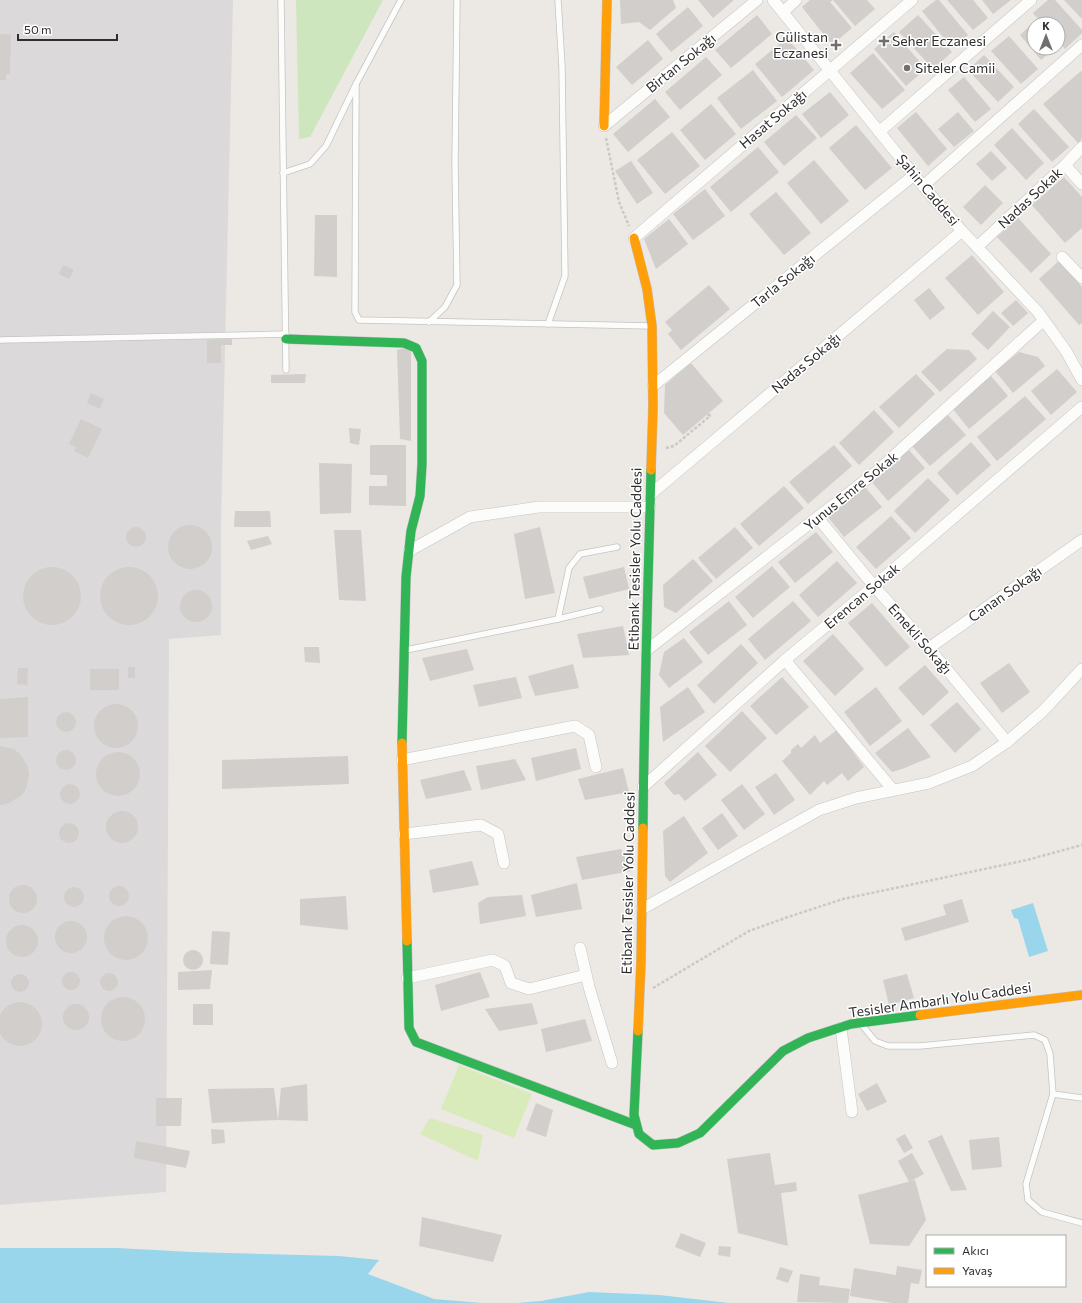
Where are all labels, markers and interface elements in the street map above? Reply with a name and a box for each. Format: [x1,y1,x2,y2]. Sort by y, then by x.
scale bar [18,16,117,42]
north arrow [1026,16,1066,56]
text: K [1042,19,1050,32]
text: 50 m [24,22,52,36]
place label: Gülistan Eczanesi [773,28,828,61]
street label: Birtan Sokağı [642,29,719,96]
place label: Seher Eczanesi [892,32,986,49]
marker: Seher Eczanesi [879,36,889,46]
marker: Gülistan Eczanesi [831,40,841,50]
place label: Siteler Camii [915,59,995,76]
marker: Siteler Camii [902,63,912,73]
street label: Hasat Sokağı [736,86,810,152]
street label: Şahin Caddesi [893,150,963,229]
street label: Nadas Sokak [994,163,1066,232]
street label: Tarla Sokağı [747,250,818,311]
street label: Nadas Sokağı [768,329,844,396]
street label: Yunus Emre Sokak [800,447,901,534]
street label: Etibank Tesisler Yolu Caddesi [624,467,645,651]
street label: Erencan Sokak [821,559,903,632]
street label: Canan Sokağı [965,562,1045,625]
street label: Emekli Sokağı [885,600,956,677]
street label: Etibank Tesisler Yolu Caddesi [617,791,638,975]
street label: Tesisler Ambarlı Yolu Caddesi [847,978,1032,1021]
legend [926,1235,1066,1287]
text: Akıcı [962,1243,989,1257]
text: Yavaş [962,1263,993,1277]

